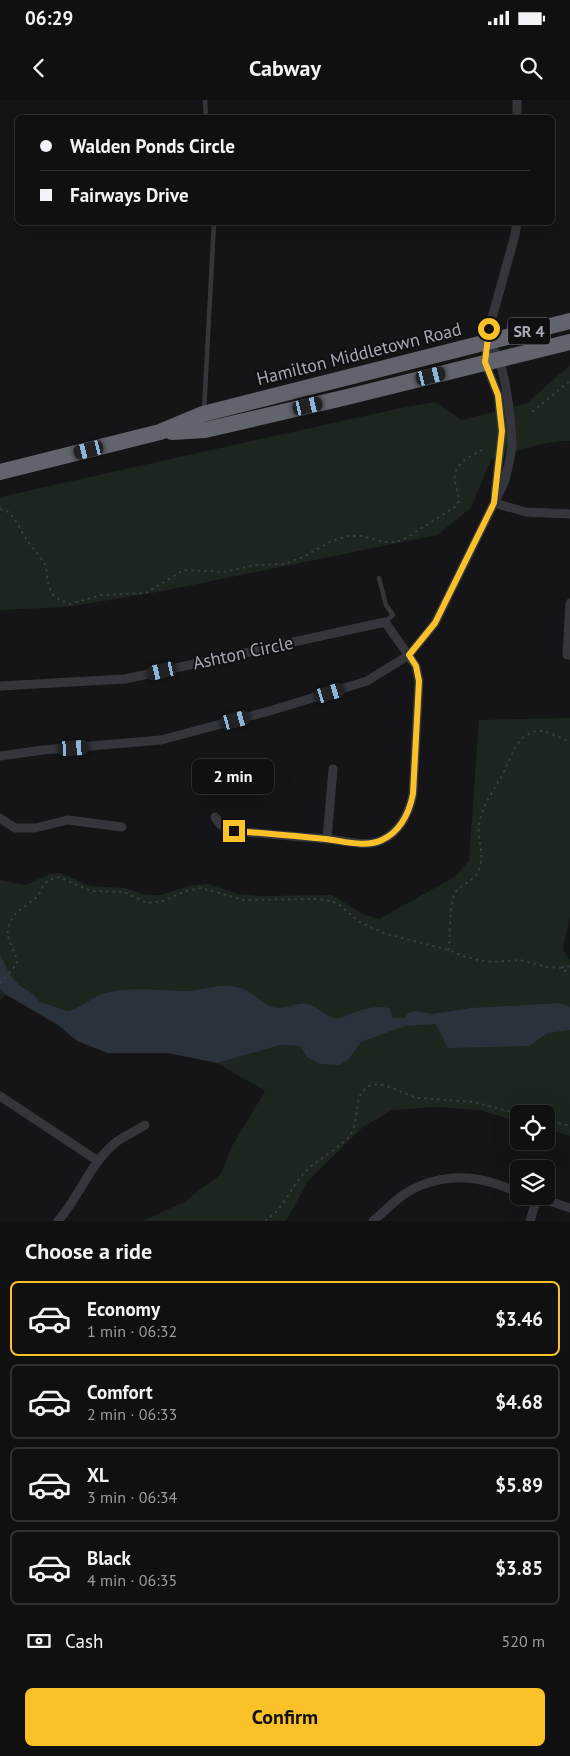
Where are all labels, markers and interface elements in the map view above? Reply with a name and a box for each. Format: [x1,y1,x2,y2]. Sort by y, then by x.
text: 06:29 [25,6,73,30]
icon: back [25,54,53,82]
text: Cabway [249,54,321,82]
icon: search [517,54,545,82]
text: Walden Ponds Circle [70,134,235,158]
text: Fairways Drive [70,183,189,207]
street label: Hamilton Middletown Road [254,317,464,390]
route start [478,318,500,340]
road number: SR 4 [508,318,550,345]
car [414,365,447,387]
car [291,395,324,417]
car [72,439,105,461]
street label: Ashton Circle [191,631,295,674]
car [145,660,178,682]
car [313,681,346,705]
car [219,709,252,731]
car [58,740,89,756]
callout: 2 min [193,758,275,794]
text: 2 min [213,766,253,786]
route end [223,820,245,842]
map controls [510,1105,555,1205]
button: locate [510,1105,555,1150]
button: layers [510,1160,555,1205]
text: Choose a ride [25,1237,152,1265]
icon: car [27,1296,72,1341]
text: Economy [87,1297,160,1321]
text: $3.46 [495,1307,543,1331]
text: 1 min · 06:32 [87,1321,177,1341]
icon: car [27,1379,72,1424]
text: Comfort [87,1380,153,1404]
text: $4.68 [495,1390,543,1414]
text: 2 min · 06:33 [87,1404,177,1424]
icon: car [27,1462,72,1507]
text: XL [87,1463,109,1487]
text: $5.89 [495,1473,543,1497]
text: 3 min · 06:34 [87,1487,177,1507]
icon: car [27,1545,72,1590]
text: Black [87,1546,131,1570]
text: $3.85 [495,1556,543,1580]
text: 4 min · 06:35 [87,1570,177,1590]
icon: cash [25,1627,53,1655]
text: Cash [65,1629,103,1653]
text: 520 m [502,1631,545,1651]
button: Confirm [25,1688,545,1746]

